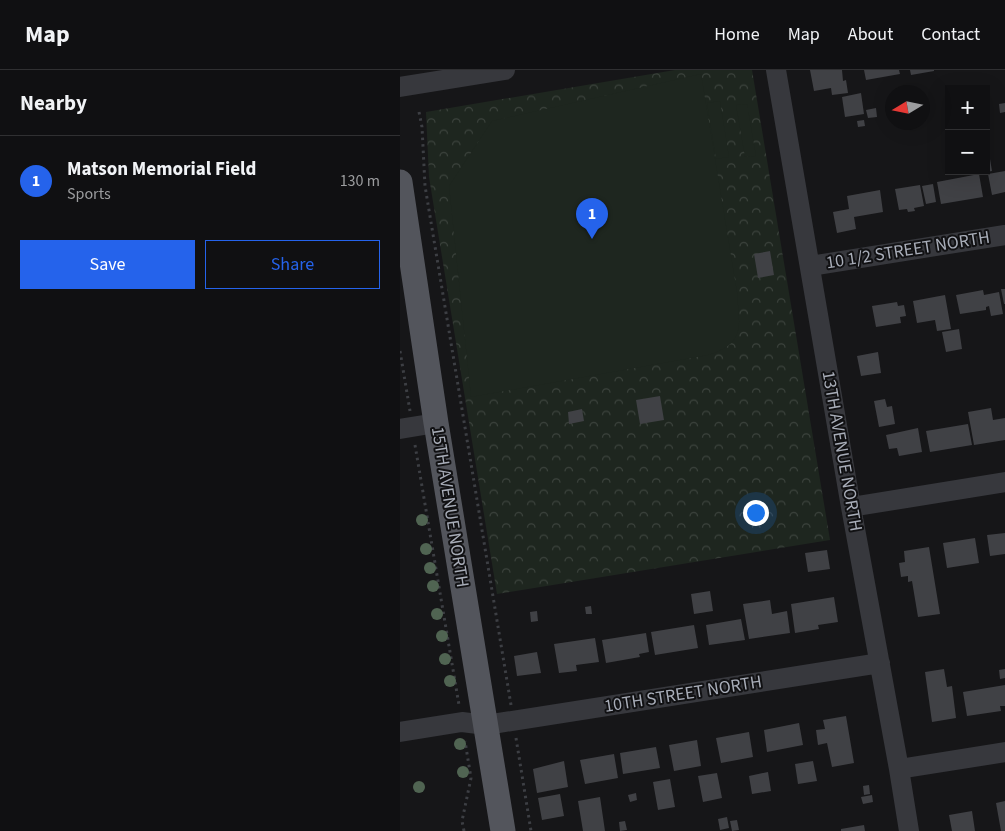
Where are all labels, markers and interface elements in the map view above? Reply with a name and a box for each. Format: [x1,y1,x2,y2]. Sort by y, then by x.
text: Map [25,17,70,52]
text: Home [714,22,760,47]
text: Map [788,22,820,47]
text: About [848,22,893,47]
text: Contact [921,22,980,47]
north arrow [885,85,930,130]
map controls [945,85,990,175]
button: + [945,85,990,130]
text: Nearby [20,88,87,118]
button: − [945,130,990,175]
text: Matson Memorial Field [67,156,256,183]
text: 1 [32,170,40,192]
text: 130 m [340,170,380,192]
text: Sports [67,183,111,205]
pin: 1 [576,198,608,239]
street label: 10 1/2 STREET NORTH [824,225,992,275]
button: Save [20,240,195,289]
button: Share [205,240,380,289]
street label: 13TH AVENUE NORTH [816,369,868,533]
street label: 15TH AVENUE NORTH [425,425,475,589]
your location [743,500,769,526]
street label: 10TH STREET NORTH [602,669,764,719]

